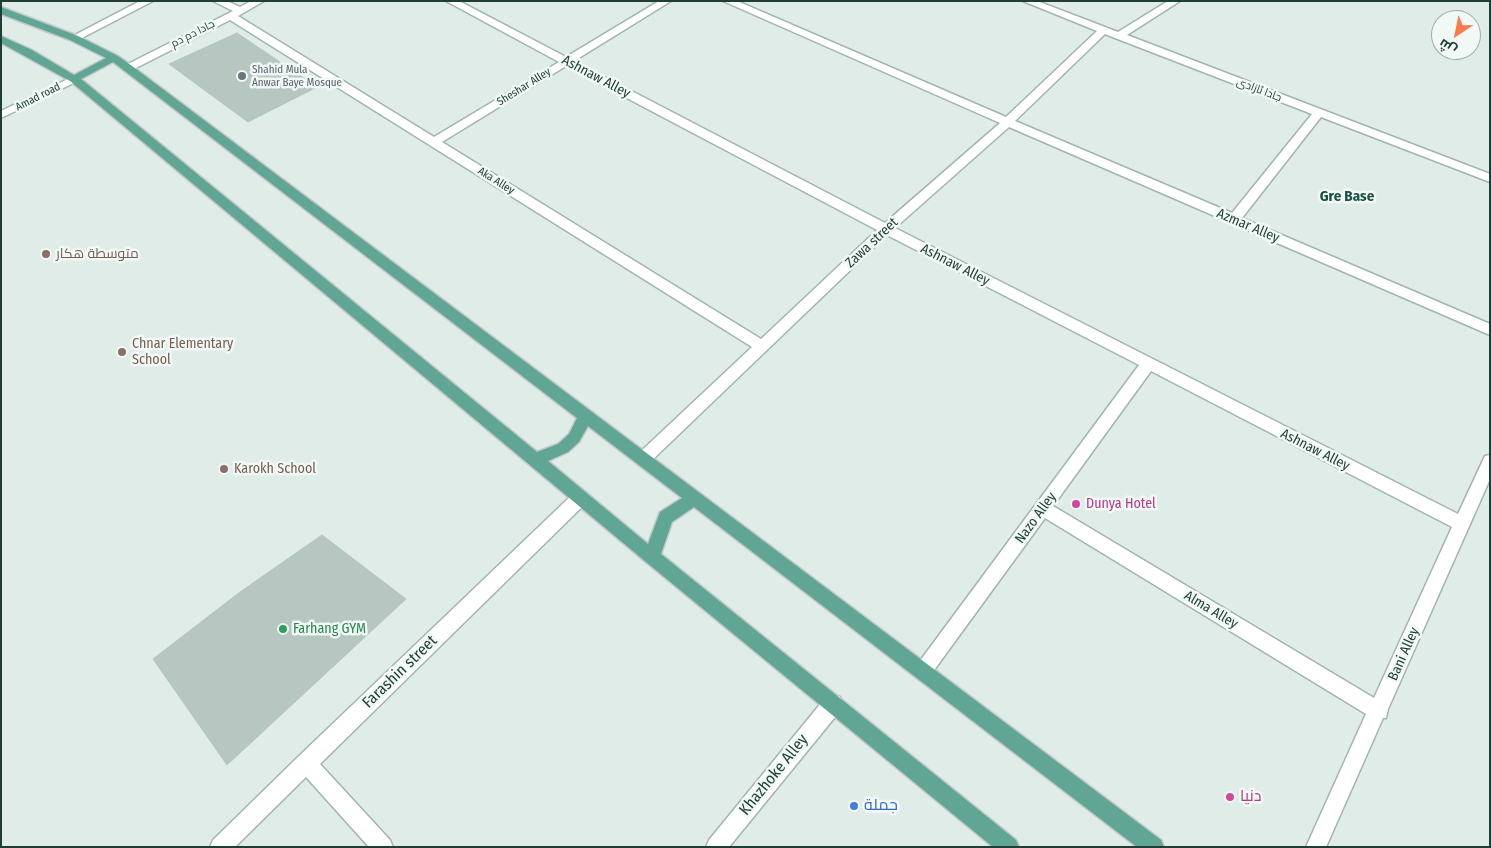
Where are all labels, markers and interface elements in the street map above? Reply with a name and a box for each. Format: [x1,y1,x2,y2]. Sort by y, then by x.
north arrow [1431,10,1481,60]
street label: جادا دم دم [169,17,217,51]
text: ش [1436,35,1460,59]
street label: Ashnaw Alley [559,52,633,102]
place label: Shahid Mula Anwar Baye Mosque [252,63,342,89]
street label: Sheshar Alley [495,65,553,109]
marker: Shahid Mula Anwar Baye Mosque [236,70,248,82]
street label: جادا ئازادی [1235,75,1283,105]
street label: Amad road [13,80,63,114]
street label: Aka Alley [475,165,517,197]
district label: Gre Base [1320,188,1374,206]
street label: Azmar Alley [1214,205,1282,247]
street label: Zawa street [842,214,902,272]
street label: Ashnaw Alley [918,240,992,290]
place label: متوسطة هكار [56,246,139,262]
marker: متوسطة هكار [40,248,52,260]
place label: Chnar Elementary School [132,336,233,368]
marker: Chnar Elementary School [116,346,128,358]
street label: Ashnaw Alley [1278,425,1352,475]
place label: Karokh School [234,461,316,477]
marker: Karokh School [218,463,230,475]
street label: Nazo Alley [1012,489,1060,547]
place label: Dunya Hotel [1086,496,1156,512]
marker: Dunya Hotel [1070,498,1082,510]
street label: Alma Alley [1181,587,1241,633]
place label: Farhang GYM [293,621,366,637]
marker: Farhang GYM [277,623,289,635]
street label: Bani Alley [1385,625,1423,683]
street label: Farashin street [359,632,441,712]
street label: Khazhoke Alley [736,731,812,819]
place label: دنيا [1240,787,1261,807]
marker: دنيا [1224,791,1236,803]
place label: جملة [864,796,898,816]
marker: جملة [848,800,860,812]

